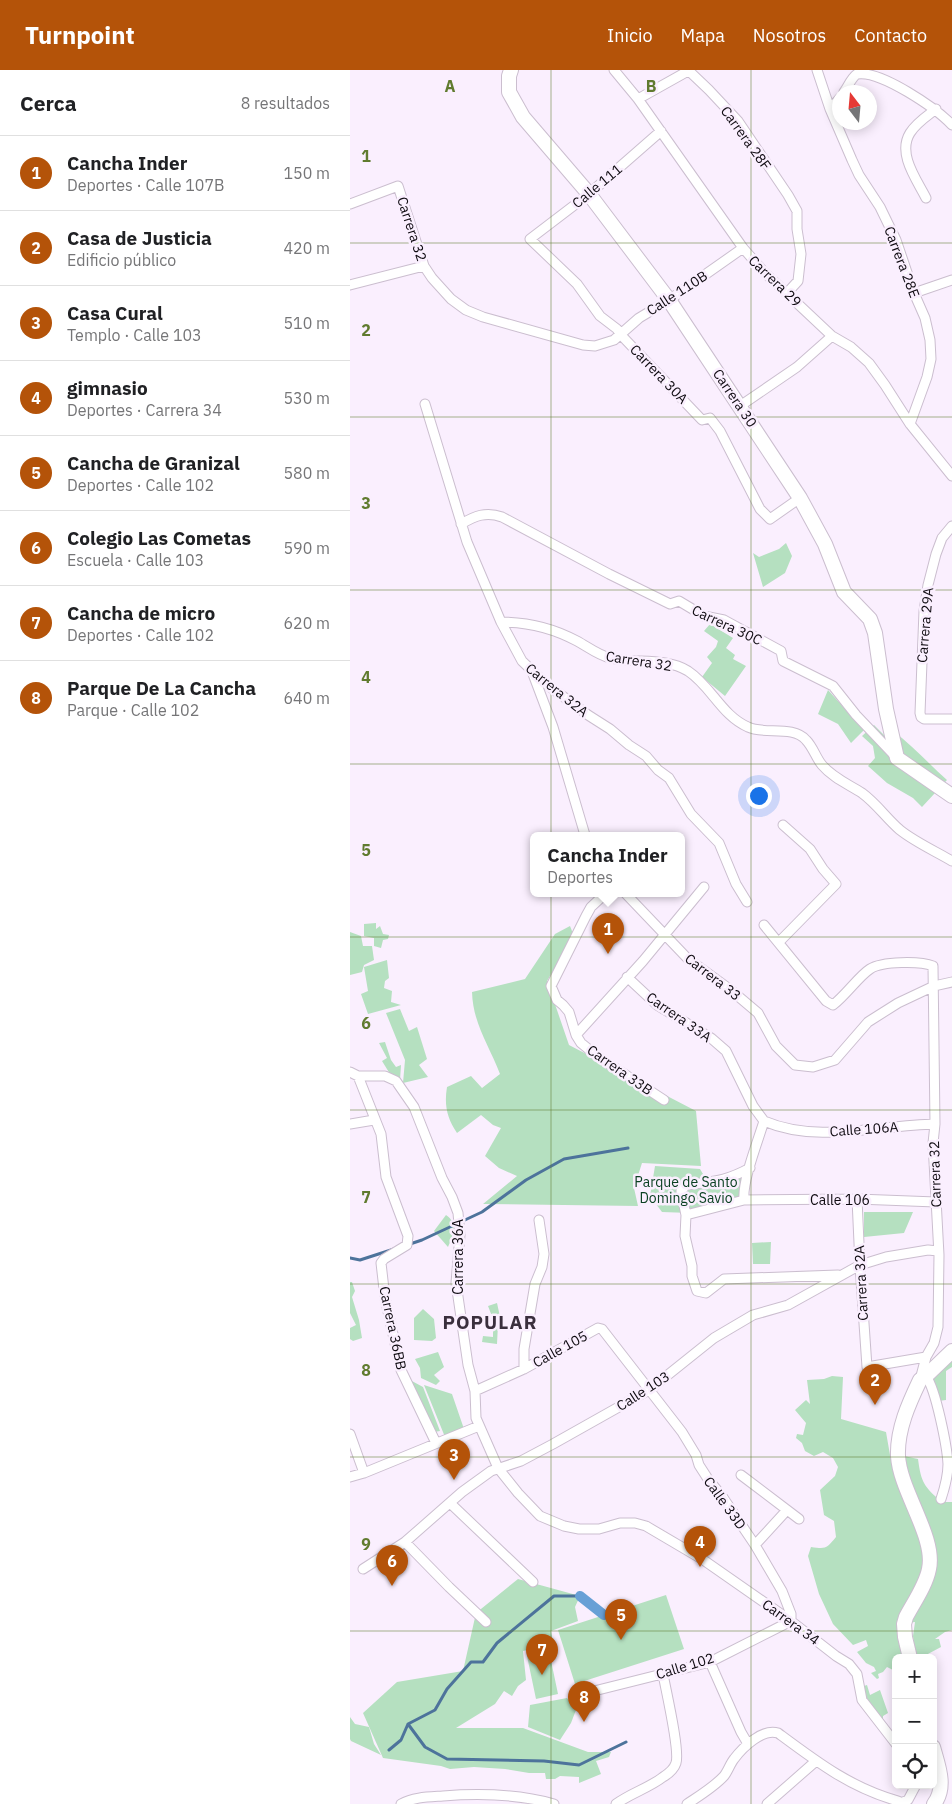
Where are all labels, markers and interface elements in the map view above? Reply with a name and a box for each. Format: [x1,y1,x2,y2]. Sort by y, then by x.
text: Turnpoint [25,19,135,51]
text: Inicio [607,24,653,47]
text: Mapa [681,24,725,47]
text: Nosotros [753,24,826,47]
text: Contacto [854,24,927,47]
text: A [445,76,456,96]
text: B [646,76,657,96]
north arrow [832,85,877,130]
text: Cerca [20,89,77,117]
text: 8 resultados [241,93,330,113]
street label: Carrera 28F [717,103,775,174]
text: 1 [361,146,371,166]
text: Cancha Inder [67,151,187,175]
street label: Calle 111 [568,160,626,212]
text: 1 [31,163,41,183]
text: 150 m [283,163,330,183]
text: Deportes · Calle 107B [67,175,225,195]
street label: Carrera 32 [393,194,431,264]
street label: Carrera 28E [880,224,924,300]
text: Casa de Justicia [67,226,212,250]
text: 2 [31,238,41,258]
text: 420 m [283,238,330,258]
text: Edificio público [67,250,176,270]
street label: Carrera 29 [745,251,805,311]
street label: Calle 110B [643,267,711,319]
text: Casa Cural [67,301,163,325]
text: 3 [31,313,41,333]
text: 510 m [283,313,330,333]
text: 2 [361,320,371,340]
text: Templo · Calle 103 [67,325,202,345]
street label: Carrera 30A [626,341,692,407]
street label: Carrera 30 [709,365,761,431]
text: gimnasio [67,376,148,400]
text: 4 [31,388,41,408]
text: 530 m [283,388,330,408]
text: Deportes · Carrera 34 [67,400,222,420]
text: Cancha de Granizal [67,451,240,475]
text: 5 [31,463,41,483]
text: 580 m [283,463,330,483]
text: Deportes · Calle 102 [67,475,214,495]
text: 3 [361,493,371,513]
text: Colegio Las Cometas [67,526,251,550]
text: 6 [31,538,41,558]
text: 590 m [283,538,330,558]
text: Escuela · Calle 103 [67,550,204,570]
street label: Carrera 29A [913,586,937,663]
text: Cancha de micro [67,601,215,625]
street label: Carrera 30C [689,601,765,649]
text: 7 [31,613,41,633]
text: 620 m [283,613,330,633]
text: Deportes · Calle 102 [67,625,214,645]
street label: Carrera 32 [605,647,673,675]
street label: Carrera 32A [522,659,592,721]
text: 4 [361,667,371,687]
text: Parque De La Cancha [67,676,256,700]
text: 8 [31,688,41,708]
text: 640 m [283,688,330,708]
text: Parque · Calle 102 [67,700,199,720]
your location [746,783,772,809]
popup [530,832,685,897]
text: 5 [361,840,371,860]
text: Cancha Inder [547,843,668,867]
text: Deportes [547,867,613,887]
pin: 1 [592,913,624,954]
street label: Carrera 33 [681,949,745,1005]
street label: Carrera 33A [643,988,715,1046]
text: 6 [361,1013,371,1033]
street label: Carrera 33B [584,1041,656,1099]
street label: Calle 106A [829,1118,899,1140]
street label: Carrera 32 [925,1140,945,1208]
park label: Parque de Santo Domingo Savio [634,1173,738,1207]
text: 7 [361,1187,371,1207]
street label: Calle 106 [810,1191,870,1209]
street label: Carrera 36A [449,1219,467,1295]
street label: Carrera 32A [850,1245,872,1321]
street label: Carrera 36BB [375,1285,411,1371]
district label: POPULAR [443,1310,537,1334]
street label: Calle 105 [529,1327,591,1371]
text: 8 [361,1360,371,1380]
pin: 2 [859,1364,891,1405]
street label: Calle 103 [613,1367,673,1415]
pin: 3 [438,1439,470,1480]
street label: Calle 33D [700,1473,750,1533]
pin: 4 [684,1526,716,1567]
text: 9 [361,1534,371,1554]
pin: 6 [376,1545,408,1586]
street label: Carrera 34 [759,1595,823,1649]
pin: 5 [605,1599,637,1640]
pin: 7 [526,1634,558,1675]
street label: Calle 102 [654,1649,716,1683]
map controls [892,1654,937,1789]
button: + [892,1654,937,1699]
pin: 8 [568,1681,600,1722]
button: − [892,1699,937,1744]
button: locate [892,1744,937,1789]

